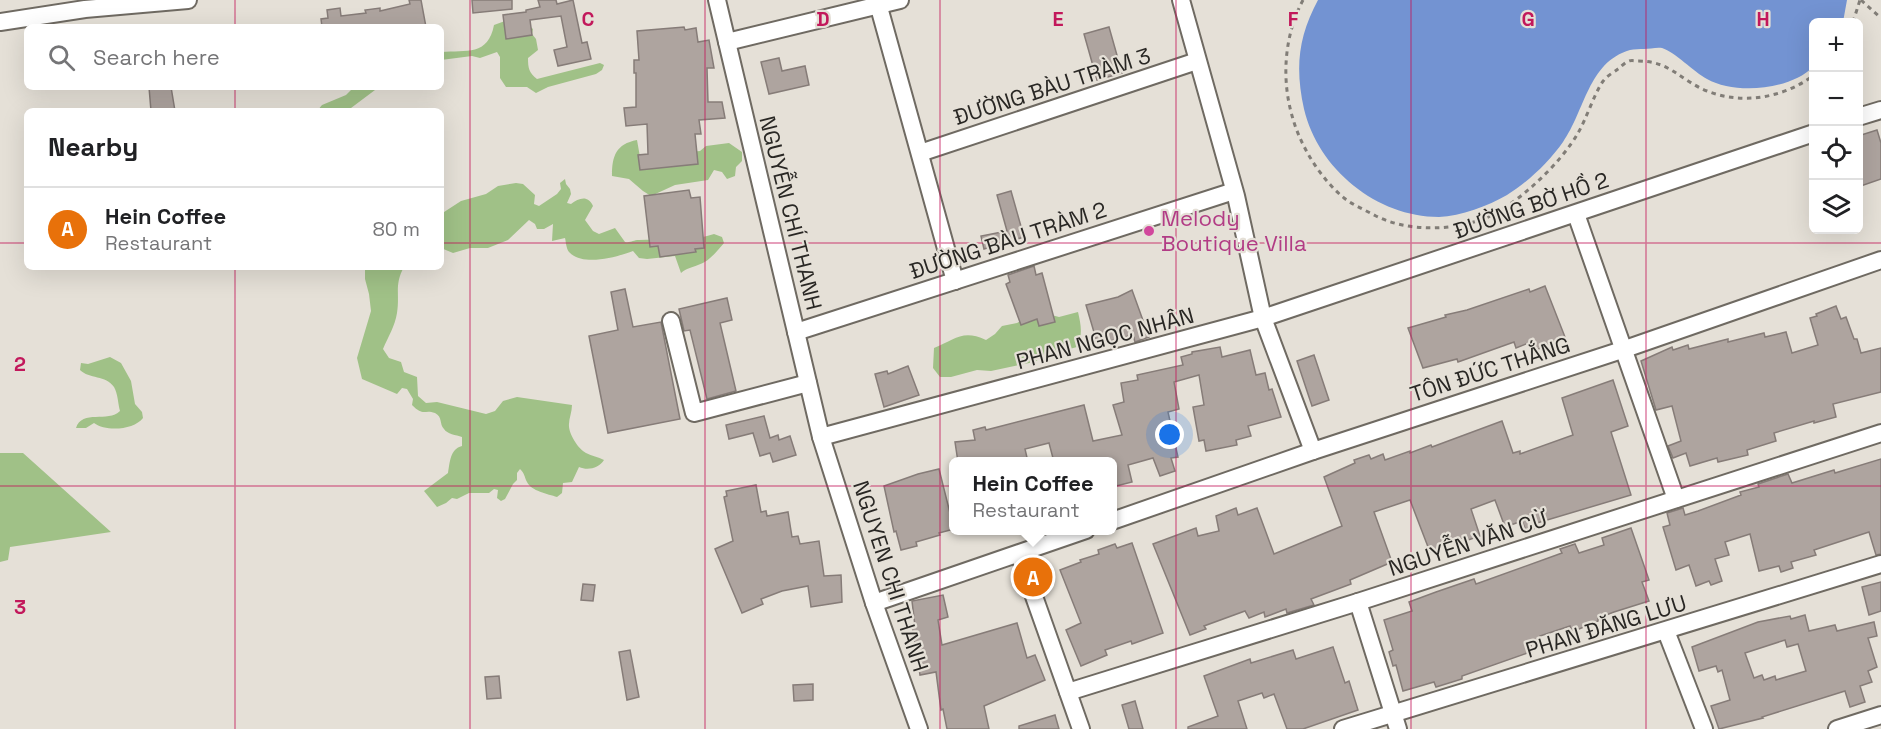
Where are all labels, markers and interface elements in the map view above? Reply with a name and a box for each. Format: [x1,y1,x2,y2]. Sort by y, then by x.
text: C [582,6,595,32]
text: D [816,6,830,32]
text: E [1052,6,1064,32]
text: F [1288,6,1299,32]
text: G [1521,6,1535,32]
text: H [1756,6,1770,32]
map controls [1809,18,1863,234]
button: + [1809,18,1863,72]
search box [24,24,444,90]
icon: search [45,41,78,74]
street label: ĐƯỜNG BÀU TRÀM 3 [950,41,1154,131]
text: Search here [93,43,220,71]
button: − [1809,72,1863,126]
street label: NGUYỄN CHÍ THANH [753,113,831,313]
button: locate [1809,126,1863,180]
text: Nearby [48,130,138,164]
street label: ĐƯỜNG BỜ HỒ 2 [1450,165,1612,245]
button: layers [1809,180,1863,234]
street label: ĐƯỜNG BÀU TRÀM 2 [906,195,1110,285]
text: Hein Coffee [105,202,226,230]
place label: Melody Boutique Villa [1161,204,1307,257]
text: A [61,216,74,242]
text: 80 m [372,216,420,242]
marker: Melody Boutique Villa [1142,224,1156,238]
text: Restaurant [105,230,212,256]
street label: PHAN NGỌC NHÂN [1013,301,1197,375]
street label: TÔN ĐỨC THẮNG [1406,329,1573,408]
text: 2 [14,351,26,377]
your location [1155,420,1184,449]
popup [949,457,1117,535]
text: Hein Coffee [972,469,1094,497]
street label: NGUYEN CHI THANH [847,477,935,675]
text: Restaurant [972,497,1080,523]
street label: NGUYỄN VĂN CỪ [1384,502,1552,582]
pin: A [1014,554,1052,600]
street label: PHAN ĐĂNG LƯU [1522,588,1690,664]
text: 3 [14,594,26,620]

